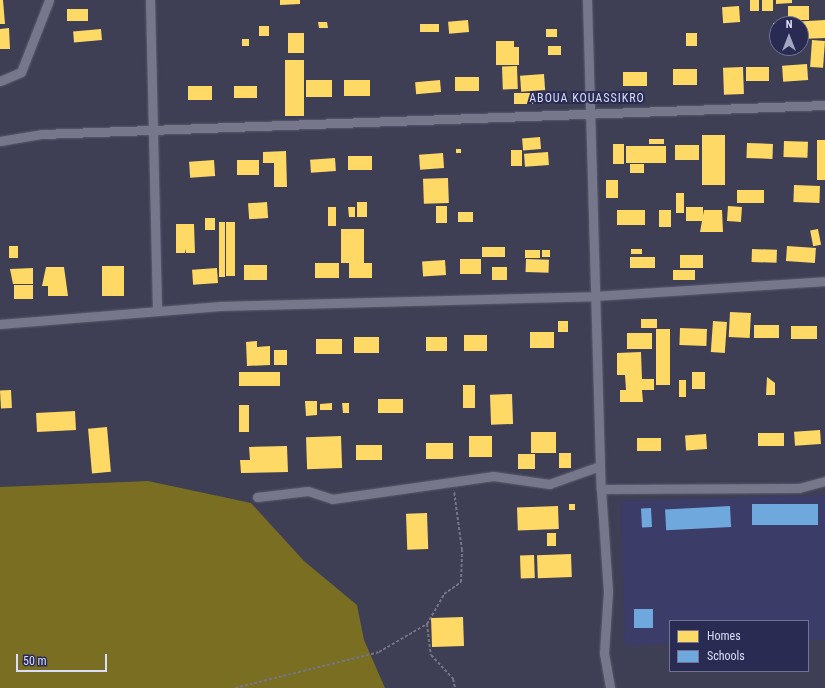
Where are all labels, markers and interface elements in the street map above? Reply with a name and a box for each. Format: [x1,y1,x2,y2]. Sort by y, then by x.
north arrow [769,16,809,56]
text: N [786,18,792,31]
district label: ABOUA KOUASSIKRO [529,92,645,106]
legend [669,620,809,672]
text: Homes [707,629,741,643]
scale bar [18,646,109,672]
text: Schools [707,649,745,663]
text: 50 m [23,654,47,668]

